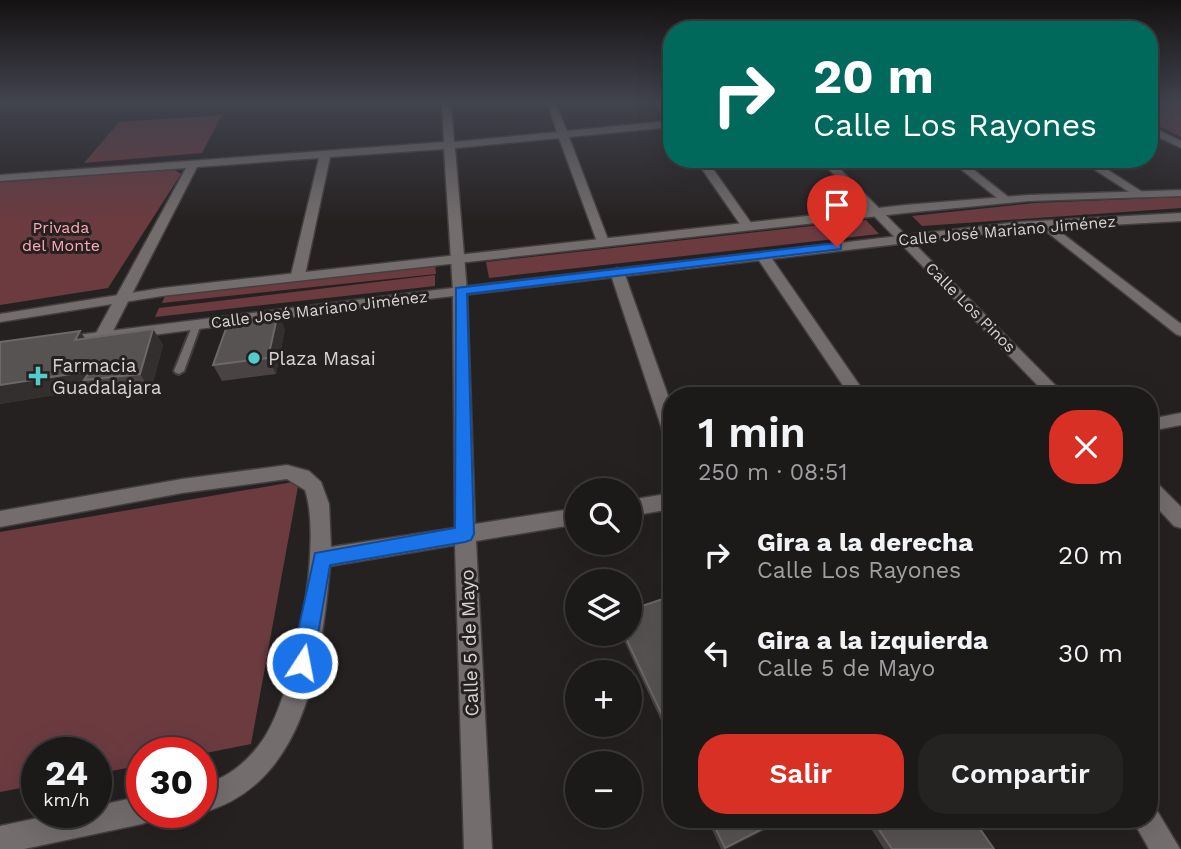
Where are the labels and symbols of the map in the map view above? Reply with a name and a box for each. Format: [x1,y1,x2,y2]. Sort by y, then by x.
pin [807,175,867,247]
street label: Calle José Mariano Jiménez [898,212,1117,249]
park label: Privada del Monte [22,218,100,255]
street label: Calle Los Pinos [922,258,1020,356]
street label: Calle José Mariano Jiménez [210,287,429,332]
place label: Plaza Masai [268,347,376,370]
marker: Plaza Masai [246,350,262,366]
place label: Farmacia Guadalajara [52,354,162,399]
marker: Farmacia Guadalajara [30,368,46,384]
street label: Calle 5 de Mayo [455,569,484,717]
position arrow [265,626,339,700]
speed limit sign: 30 [126,737,217,828]

